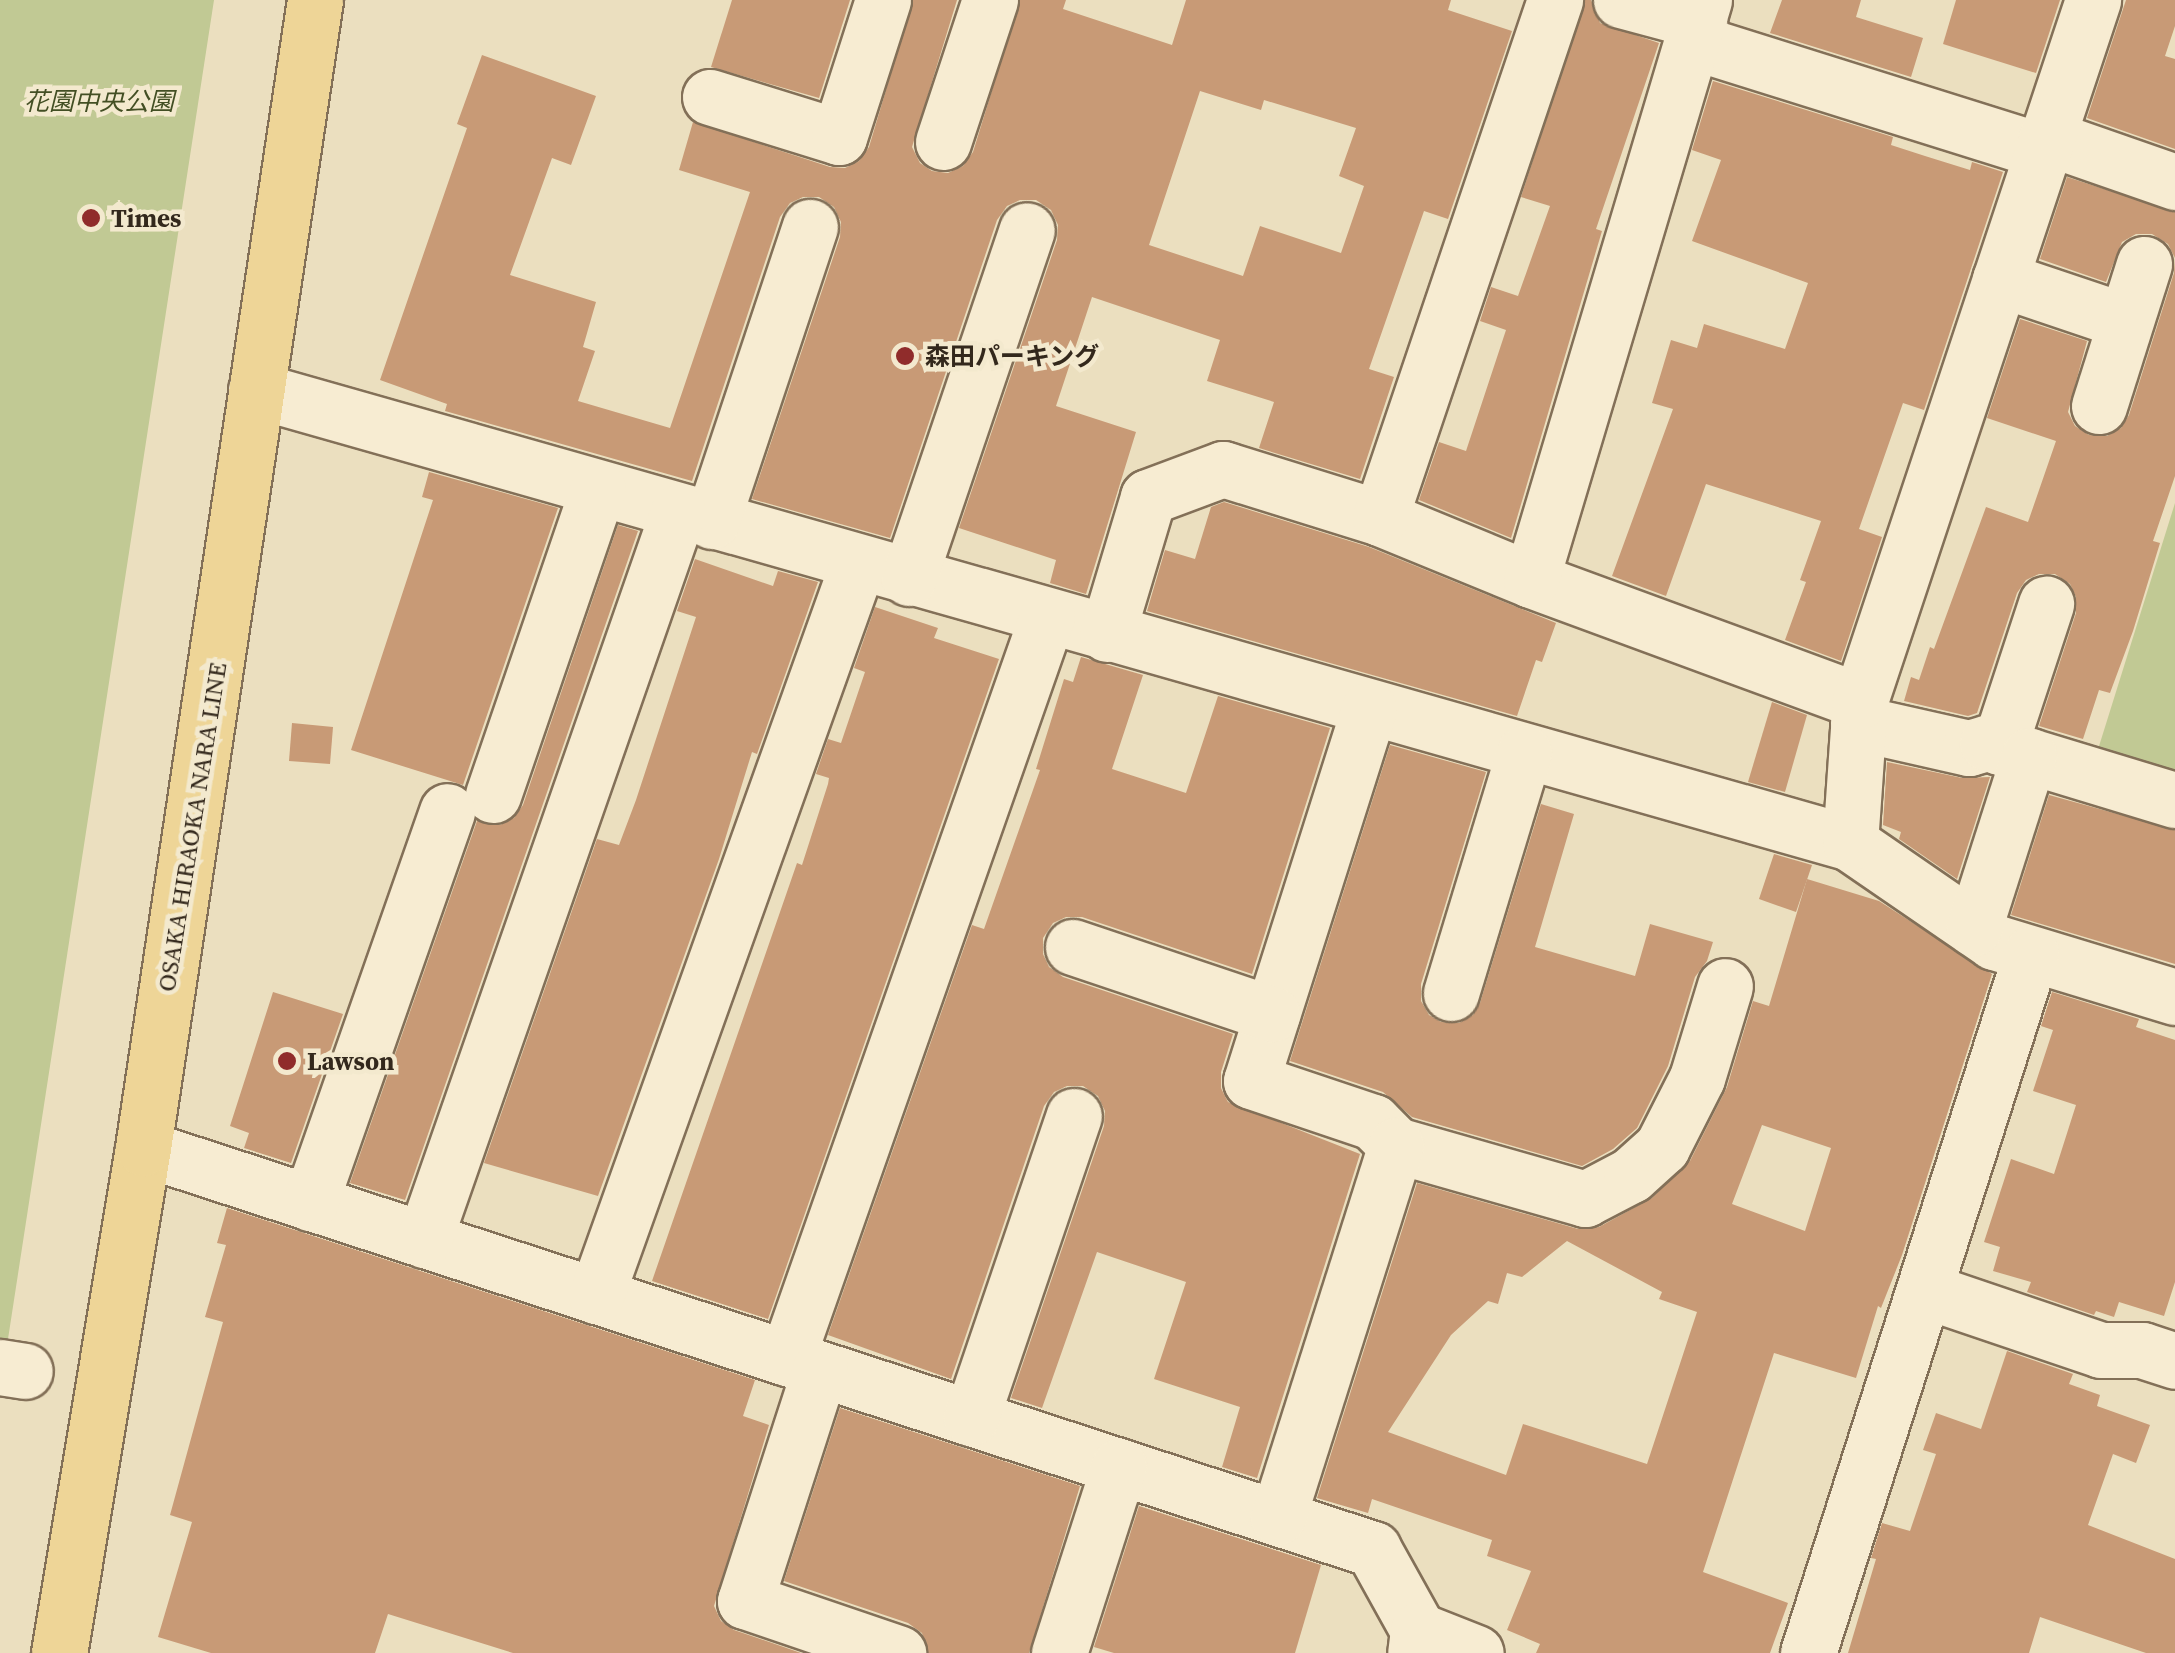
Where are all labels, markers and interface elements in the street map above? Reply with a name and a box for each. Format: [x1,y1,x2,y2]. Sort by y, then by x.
park label: 花園中央公園 [24,86,174,116]
place label: Times [111,203,181,233]
marker: Times [80,207,102,229]
place label: 森田パーキング [925,341,1100,371]
marker: 森田パーキング [894,345,916,367]
street label: OSAKA HIRAOKA NARA LINE [151,660,233,994]
place label: Lawson [307,1046,394,1076]
marker: Lawson [276,1050,298,1072]

